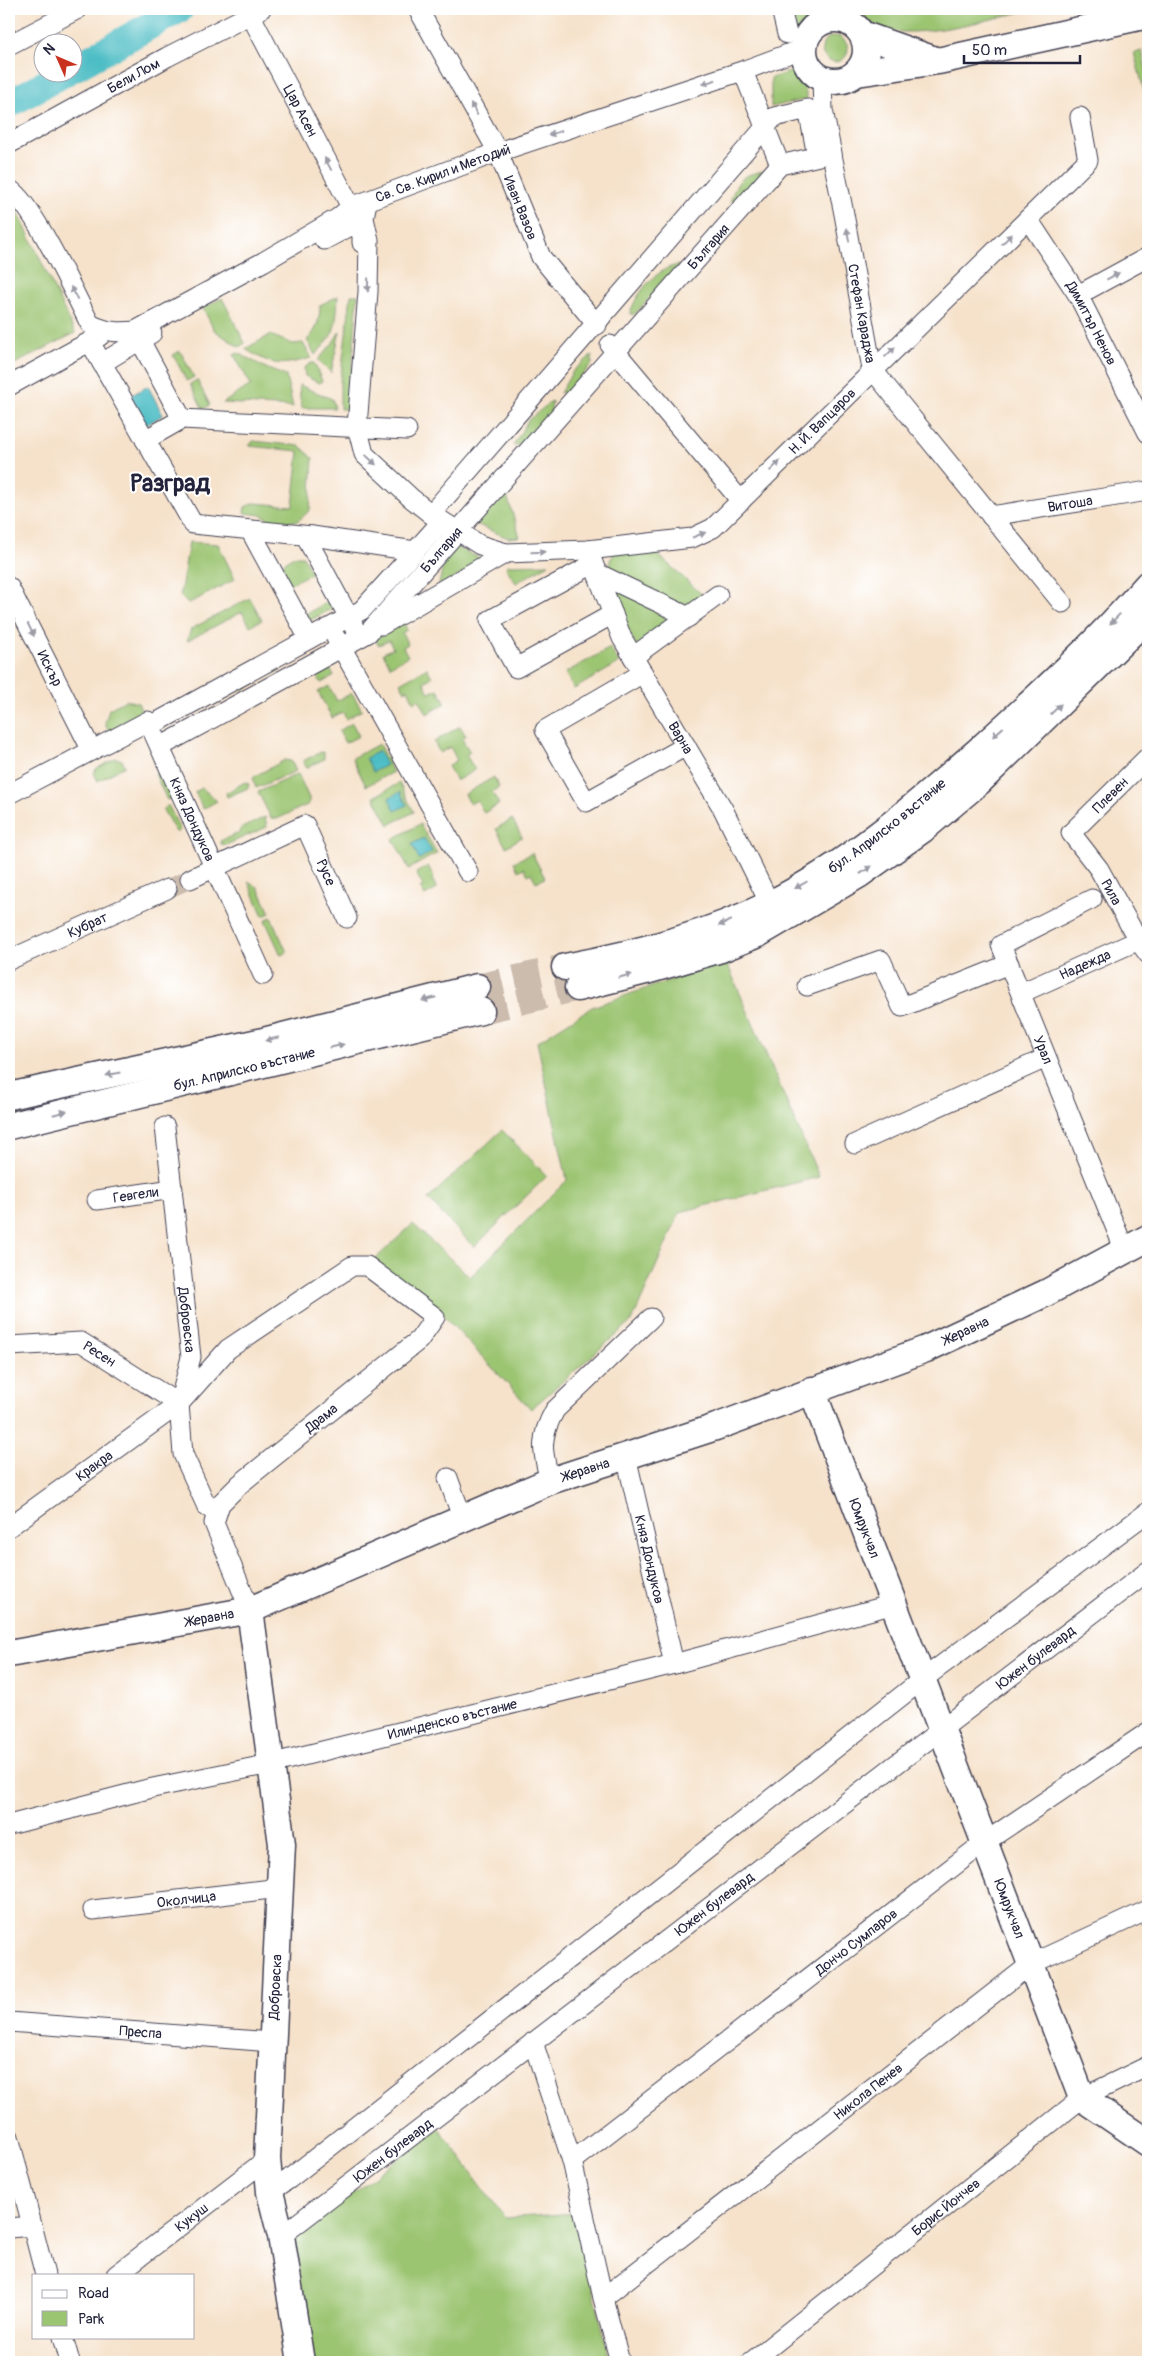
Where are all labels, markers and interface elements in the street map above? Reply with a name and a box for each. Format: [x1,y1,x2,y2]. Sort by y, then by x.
north arrow [32,32,82,82]
scale bar [964,32,1081,64]
text: N [40,40,59,59]
text: 50 m [972,41,1007,60]
street label: Бели Лом [105,55,163,97]
one-way arrow [701,78,716,86]
street label: Цар Асен [280,82,321,140]
one-way arrow [470,102,478,116]
one-way arrow [547,130,562,137]
street label: Св. Св. Кирил и Методий [373,140,513,206]
one-way arrow [324,157,332,171]
street label: Иван Вазов [500,173,541,242]
street label: България [684,221,733,273]
one-way arrow [843,227,851,243]
one-way arrow [1001,233,1013,245]
street label: Стефан Караджа [844,262,879,364]
one-way arrow [1106,272,1120,280]
one-way arrow [364,277,372,293]
street label: Димитър Ненов [1062,277,1120,368]
one-way arrow [70,286,78,300]
one-way arrow [884,346,896,358]
street label: Н. Й. Вапцаров [785,385,860,458]
one-way arrow [365,455,377,466]
one-way arrow [769,461,781,473]
district label: Разград [130,469,210,498]
street label: Витоша [1046,492,1094,516]
street label: България [417,524,466,576]
one-way arrow [692,530,706,538]
one-way arrow [530,547,546,555]
one-way arrow [1109,613,1121,625]
one-way arrow [27,623,35,637]
street label: Искър [33,648,66,690]
one-way arrow [1050,703,1062,715]
street label: Варна [664,719,697,757]
one-way arrow [993,726,1005,738]
street label: Плевен [1089,774,1132,817]
street label: Княз Дондуков [166,775,219,864]
street label: бул. Априлско въстание [825,775,950,877]
street label: Русе [313,857,339,888]
one-way arrow [859,865,872,875]
street label: Рила [1097,876,1125,908]
one-way arrow [795,881,808,890]
street label: Кубрат [65,909,110,942]
one-way arrow [718,919,732,927]
street label: Надежда [1057,946,1113,984]
one-way arrow [618,972,633,980]
one-way arrow [422,995,437,1003]
street label: Урал [1030,1033,1056,1067]
one-way arrow [264,1035,279,1043]
one-way arrow [330,1042,345,1050]
street label: бул. Априлско въстание [172,1044,317,1095]
one-way arrow [106,1070,121,1078]
one-way arrow [53,1109,68,1117]
street label: Гевгели [112,1183,160,1207]
street label: Добровска [174,1285,198,1354]
street label: Жеравна [938,1313,992,1350]
street label: Ресен [80,1338,119,1371]
street label: Драма [301,1400,341,1437]
street label: Кракра [73,1447,116,1485]
street label: Жеравна [558,1454,612,1486]
street label: Юмрукчал [845,1496,883,1561]
street label: Княз Дондуков [631,1513,668,1605]
street label: Жеравна [182,1605,235,1631]
street label: Южен булевард [993,1622,1079,1693]
street label: Илинденско въстание [386,1695,519,1743]
street label: Южен булевард [672,1868,758,1940]
street label: Юмрукчал [990,1877,1028,1941]
street label: Околчица [156,1888,217,1911]
street label: Дончо Сумпаров [811,1905,901,1980]
street label: Добровска [265,1954,286,2021]
street label: Преспа [119,2022,163,2043]
street label: Никола Пенев [830,2059,906,2124]
street label: Южен булевард [350,2115,436,2186]
street label: Борис Йончев [908,2175,984,2240]
street label: Кукуш [172,2199,212,2236]
legend [32,2274,195,2338]
text: Road [78,2284,109,2303]
text: Park [78,2310,105,2329]

